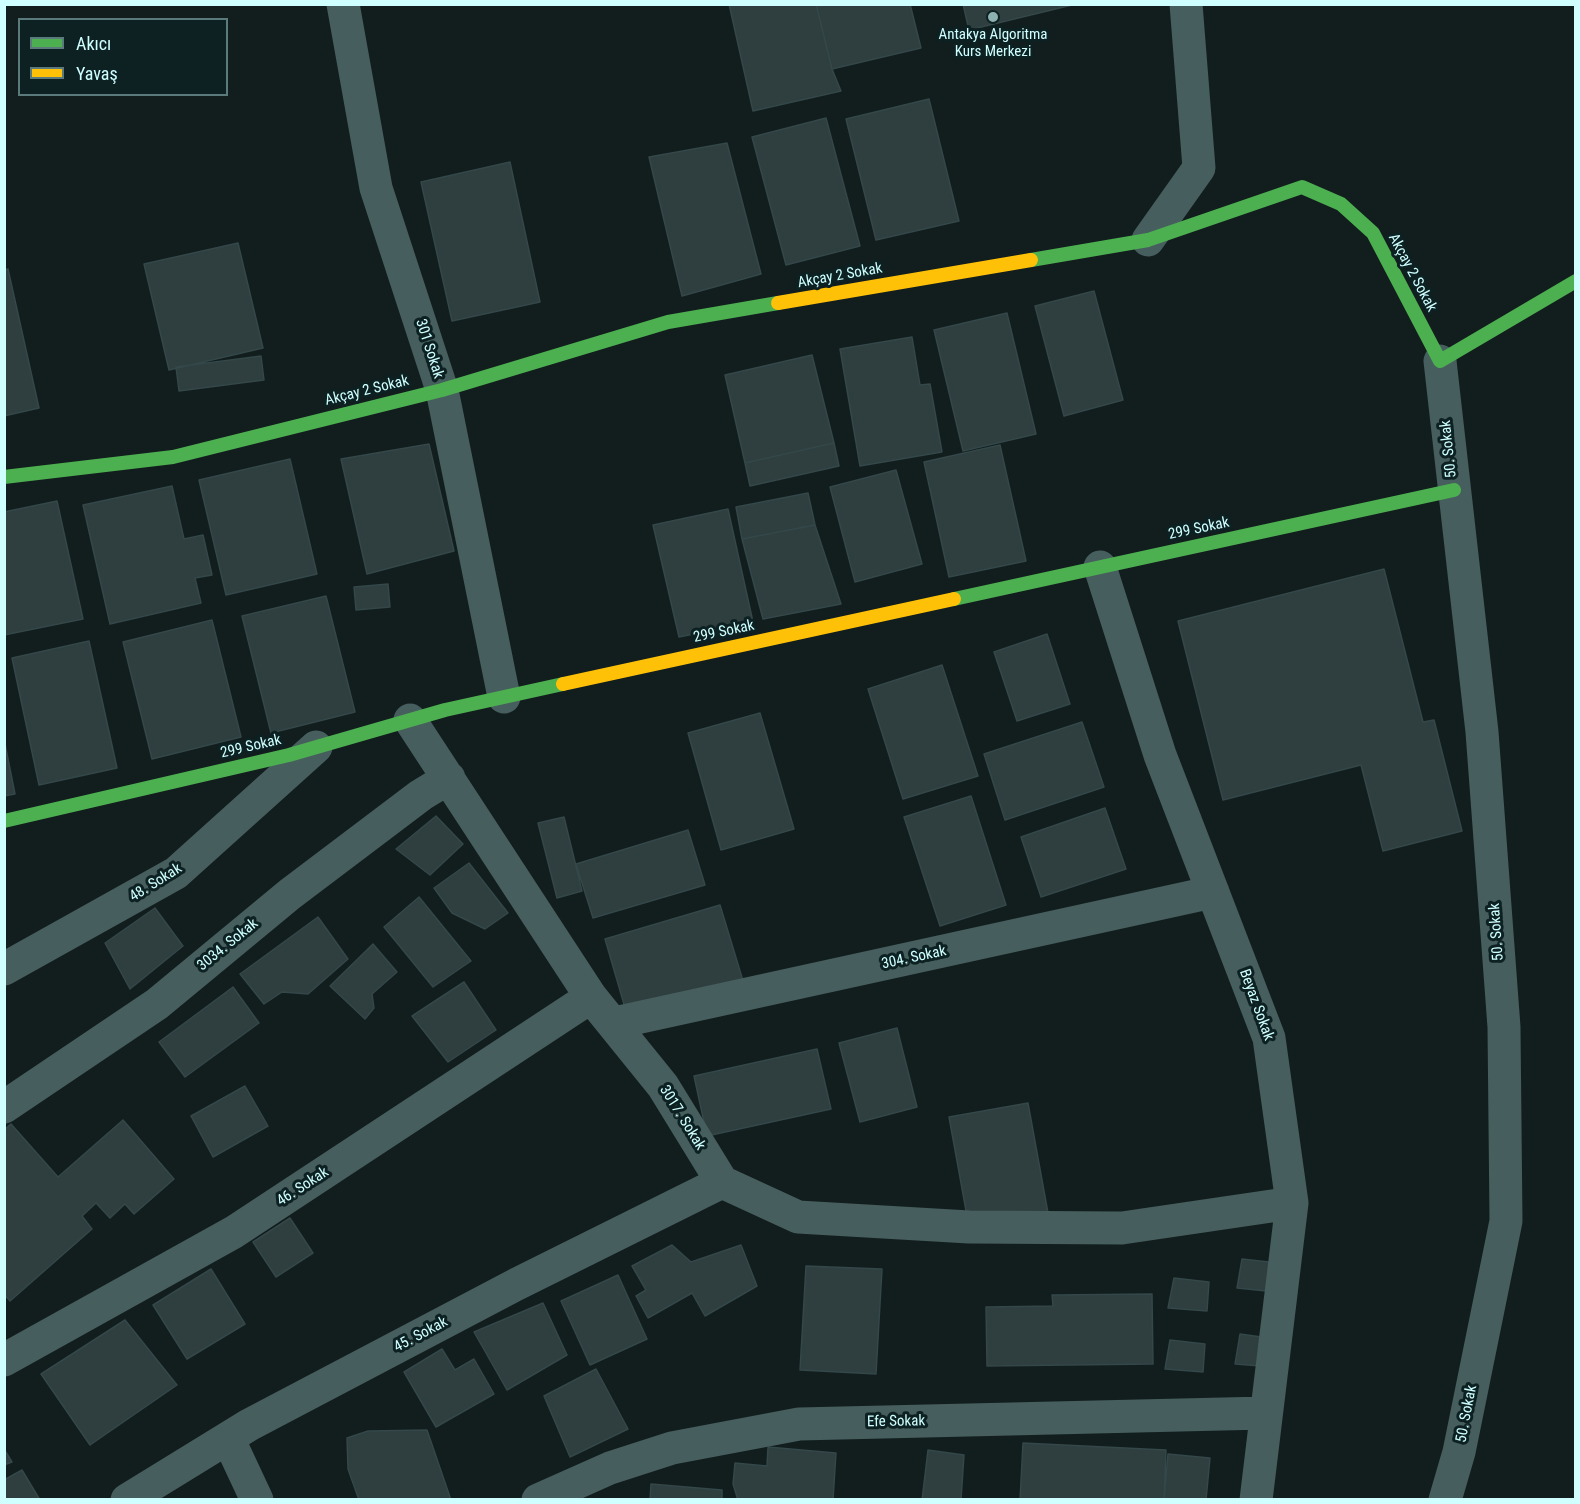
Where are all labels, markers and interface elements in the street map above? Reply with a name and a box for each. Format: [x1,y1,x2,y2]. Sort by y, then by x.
marker: Antakya Algoritma Kurs Merkezi [986,10,1000,24]
legend [18,18,228,96]
place label: Antakya Algoritma Kurs Merkezi [938,26,1048,61]
text: Akıcı [76,33,111,54]
text: Yavaş [76,63,118,84]
street label: Akçay 2 Sokak [1384,231,1440,315]
street label: Akçay 2 Sokak [796,260,884,292]
street label: 301 Sokak [411,317,447,381]
street label: Akçay 2 Sokak [323,372,411,410]
street label: 50. Sokak [1437,419,1461,479]
street label: 299 Sokak [1167,514,1231,544]
street label: 299 Sokak [692,617,756,647]
street label: 299 Sokak [219,731,283,763]
street label: 48. Sokak [127,860,185,906]
street label: 50. Sokak [1486,902,1508,962]
street label: 3034. Sokak [194,915,262,975]
street label: 304. Sokak [880,942,948,974]
street label: Beyaz Sokak [1235,967,1277,1043]
street label: 3017. Sokak [655,1082,709,1154]
street label: 46. Sokak [274,1164,332,1210]
street label: 45. Sokak [391,1313,451,1357]
street label: 50. Sokak [1453,1384,1481,1444]
street label: Efe Sokak [867,1412,925,1432]

